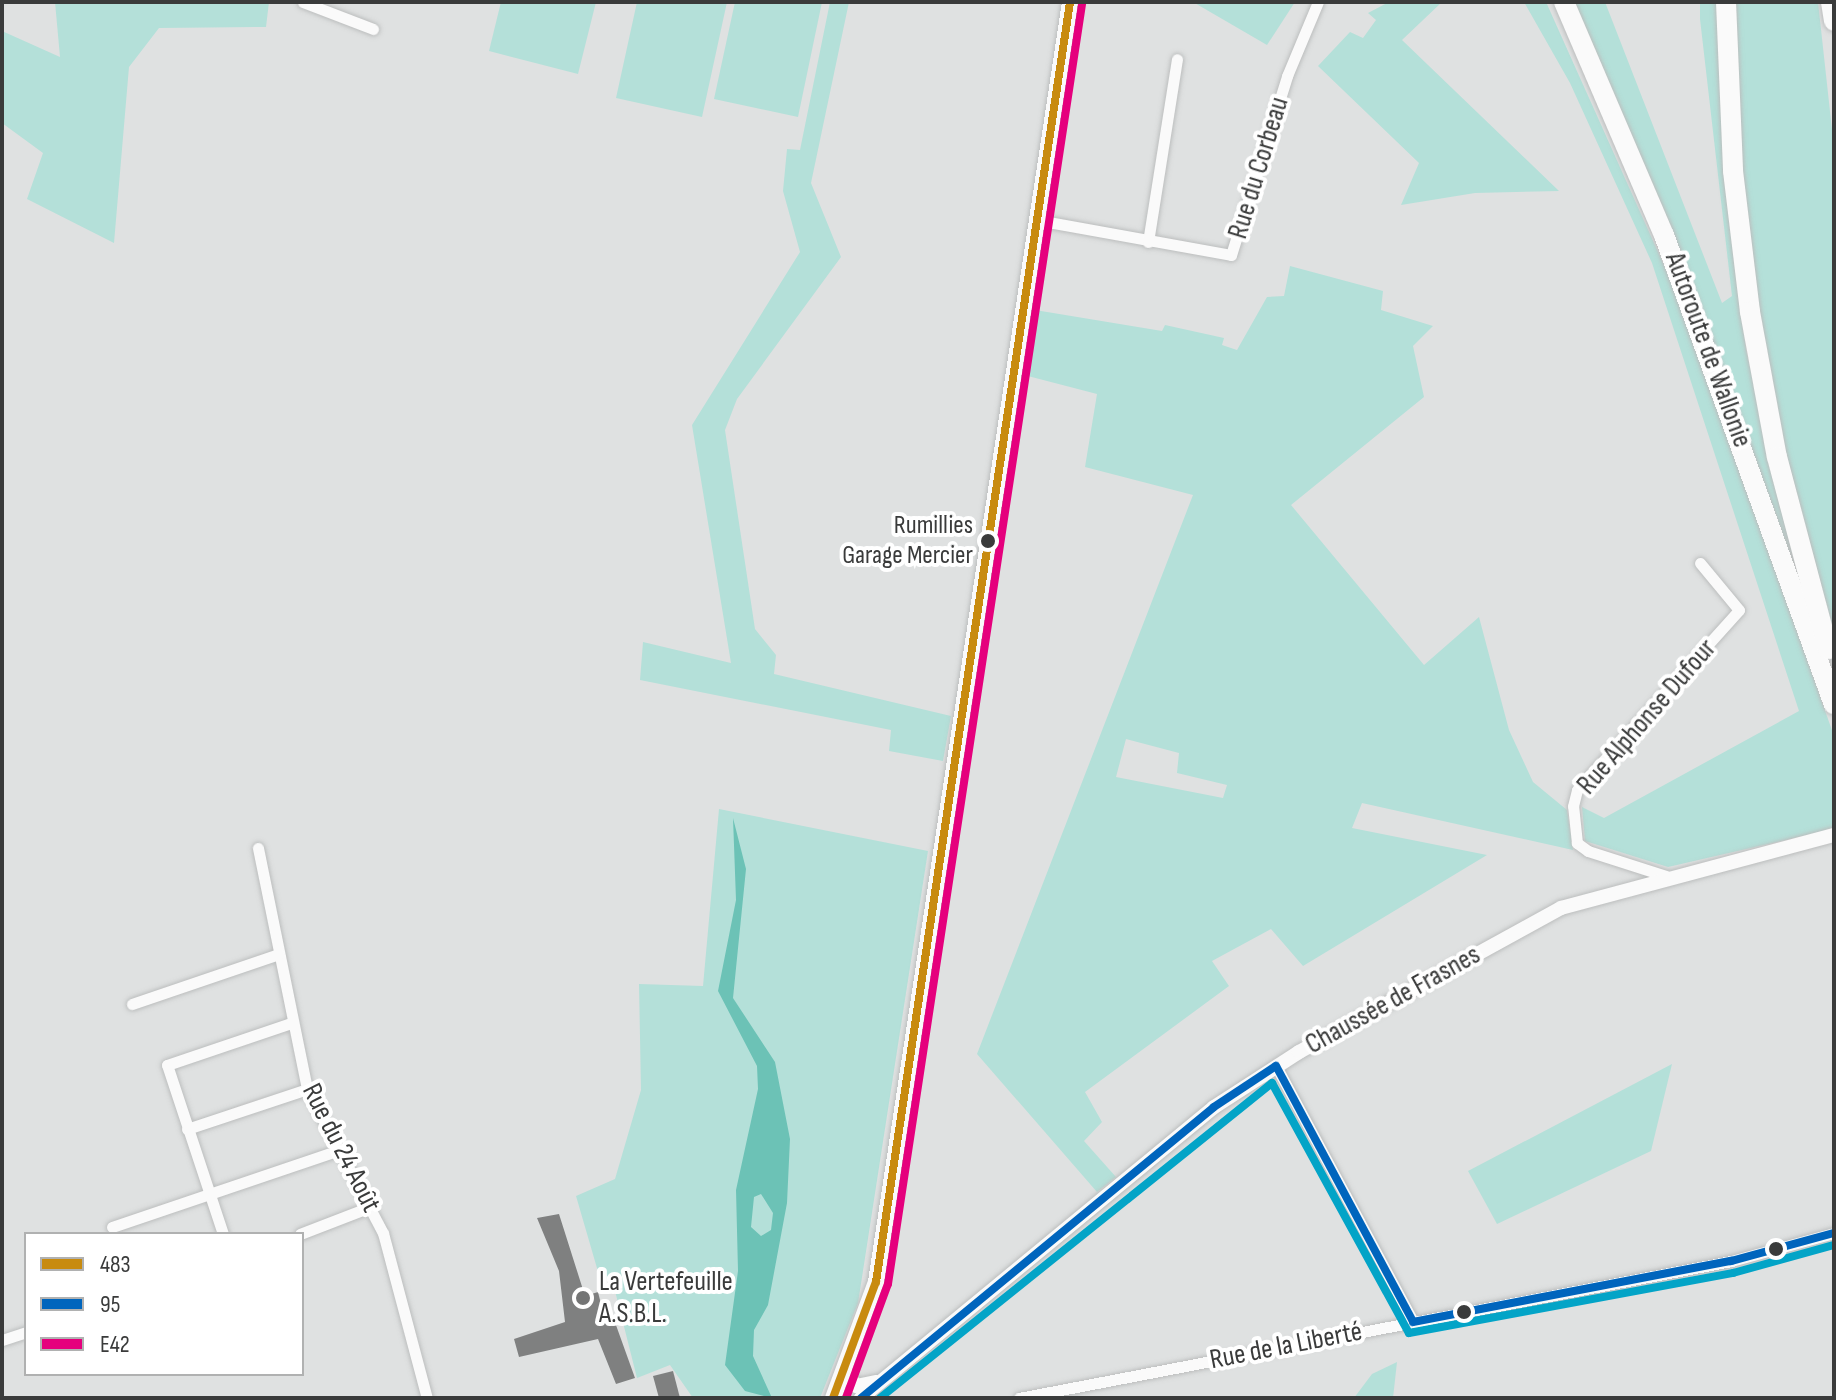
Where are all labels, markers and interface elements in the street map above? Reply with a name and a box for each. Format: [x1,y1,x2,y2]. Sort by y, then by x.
street label: Rue du Corbeau [1222,93,1296,243]
street label: Autoroute de Wallonie [1657,248,1759,452]
place label: Rumillies Garage Mercier [842,510,973,572]
marker: Rumillies Garage Mercier [980,533,996,549]
street label: Rue Alphonse Dufour [1570,632,1724,802]
street label: Chaussée de Frasnes [1300,938,1486,1062]
street label: Rue du 24 Août [294,1078,388,1218]
legend [24,1232,304,1376]
unlabelled marker [1768,1241,1784,1257]
text: 483 [100,1250,131,1279]
place label: La Vertefeuille A.S.B.L. [599,1265,733,1331]
marker: La Vertefeuille A.S.B.L. [574,1289,592,1307]
text: 95 [100,1290,120,1319]
unlabelled marker [1456,1304,1472,1320]
street label: Rue de la Liberté [1207,1315,1365,1377]
text: E42 [100,1330,130,1359]

